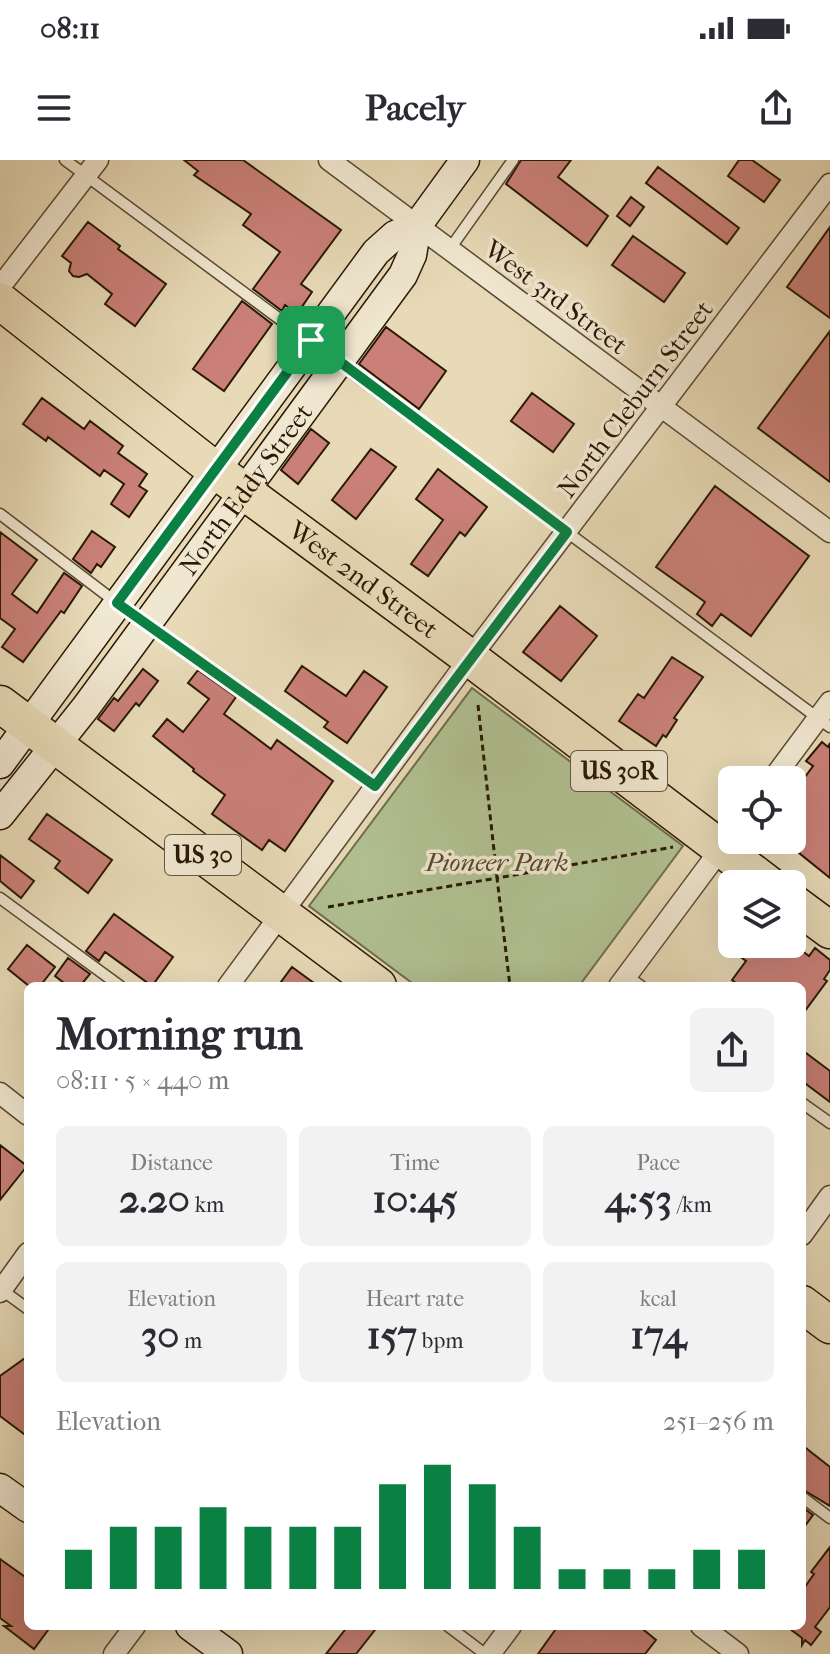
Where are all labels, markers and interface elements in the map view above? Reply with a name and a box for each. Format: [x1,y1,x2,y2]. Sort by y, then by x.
text: 08:11 [40,11,100,46]
icon: menu [32,86,76,130]
icon: share [754,86,798,130]
text: Pacely [365,87,465,129]
street label: West 3rd Street [477,233,634,362]
street label: North Cleburn Street [551,294,720,504]
pin [277,306,345,374]
icon: arrive [289,318,333,362]
street label: North Eddy Street [173,397,320,581]
street label: West 2nd Street [282,514,445,646]
road number: US 30R [571,751,667,791]
map controls [718,766,806,958]
button: locate [718,766,806,854]
road number: US 30 [165,835,241,875]
park label: Pioneer Park [424,847,569,878]
button: layers [718,870,806,958]
button: share [690,1008,774,1092]
text: Morning run [56,1009,303,1060]
text: 08:11 · 5 × 440 m [56,1065,230,1096]
text: Distance [130,1150,213,1176]
text: Time [390,1150,440,1176]
text: Pace [636,1150,680,1176]
text: 2.20 [119,1176,190,1222]
text: 10:45 [372,1176,458,1222]
text: 4:53 [605,1176,672,1222]
text: km [190,1192,224,1218]
text: /km [672,1192,712,1218]
text: Elevation [127,1286,216,1312]
text: Heart rate [366,1286,464,1312]
text: kcal [640,1286,677,1312]
text: 30 [141,1312,179,1358]
text: 157 [366,1312,417,1358]
text: 174 [630,1312,686,1358]
text: m [179,1328,202,1354]
text: bpm [417,1328,464,1354]
text: Elevation [56,1406,161,1437]
text: 251–256 m [663,1406,774,1437]

